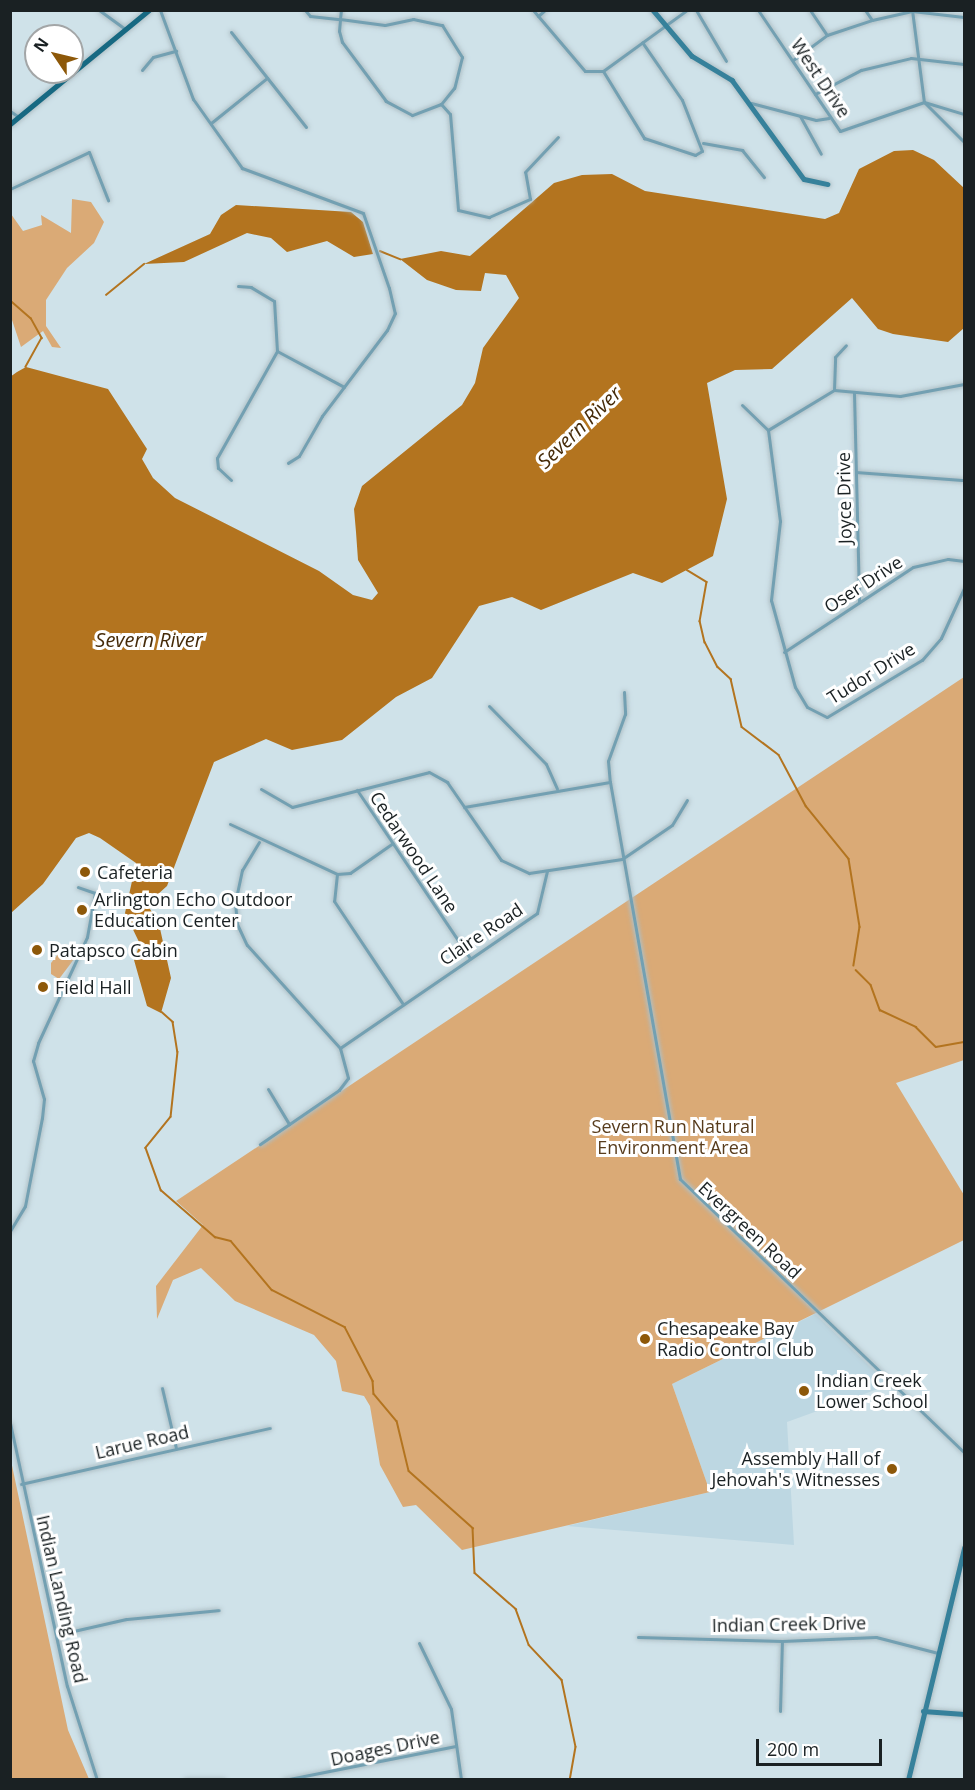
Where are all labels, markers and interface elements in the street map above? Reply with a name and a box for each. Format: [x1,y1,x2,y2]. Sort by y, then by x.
north arrow [24,24,84,84]
text: N [28,33,54,56]
street label: West Drive [787,34,855,122]
water label: Severn River [532,381,626,473]
street label: Joyce Drive [832,452,856,544]
street label: Oser Drive [820,551,906,617]
water label: Severn River [95,627,203,651]
street label: Tudor Drive [823,638,919,708]
street label: Cedarwood Lane [365,787,463,917]
place label: Cafeteria [97,861,173,883]
marker: Cafeteria [78,865,92,879]
place label: Arlington Echo Outdoor Education Center [94,889,292,932]
street label: Claire Road [435,898,527,970]
marker: Arlington Echo Outdoor Education Center [75,903,89,917]
place label: Patapsco Cabin [49,939,178,961]
marker: Patapsco Cabin [30,943,44,957]
place label: Field Hall [55,976,132,998]
marker: Field Hall [36,980,50,994]
park label: Severn Run Natural Environment Area [592,1116,754,1158]
street label: Evergreen Road [694,1177,806,1283]
place label: Chesapeake Bay Radio Control Club [657,1318,814,1360]
marker: Chesapeake Bay Radio Control Club [638,1332,652,1346]
place label: Indian Creek Lower School [816,1370,928,1412]
marker: Indian Creek Lower School [797,1384,811,1398]
street label: Larue Road [93,1421,191,1463]
place label: Assembly Hall of Jehovah's Witnesses [711,1448,880,1490]
marker: Assembly Hall of Jehovah's Witnesses [885,1462,899,1476]
street label: Indian Landing Road [32,1513,92,1685]
street label: Indian Creek Drive [712,1612,866,1636]
street label: Doages Drive [328,1726,442,1770]
scale bar [759,1727,885,1765]
text: 200 m [767,1737,819,1761]

